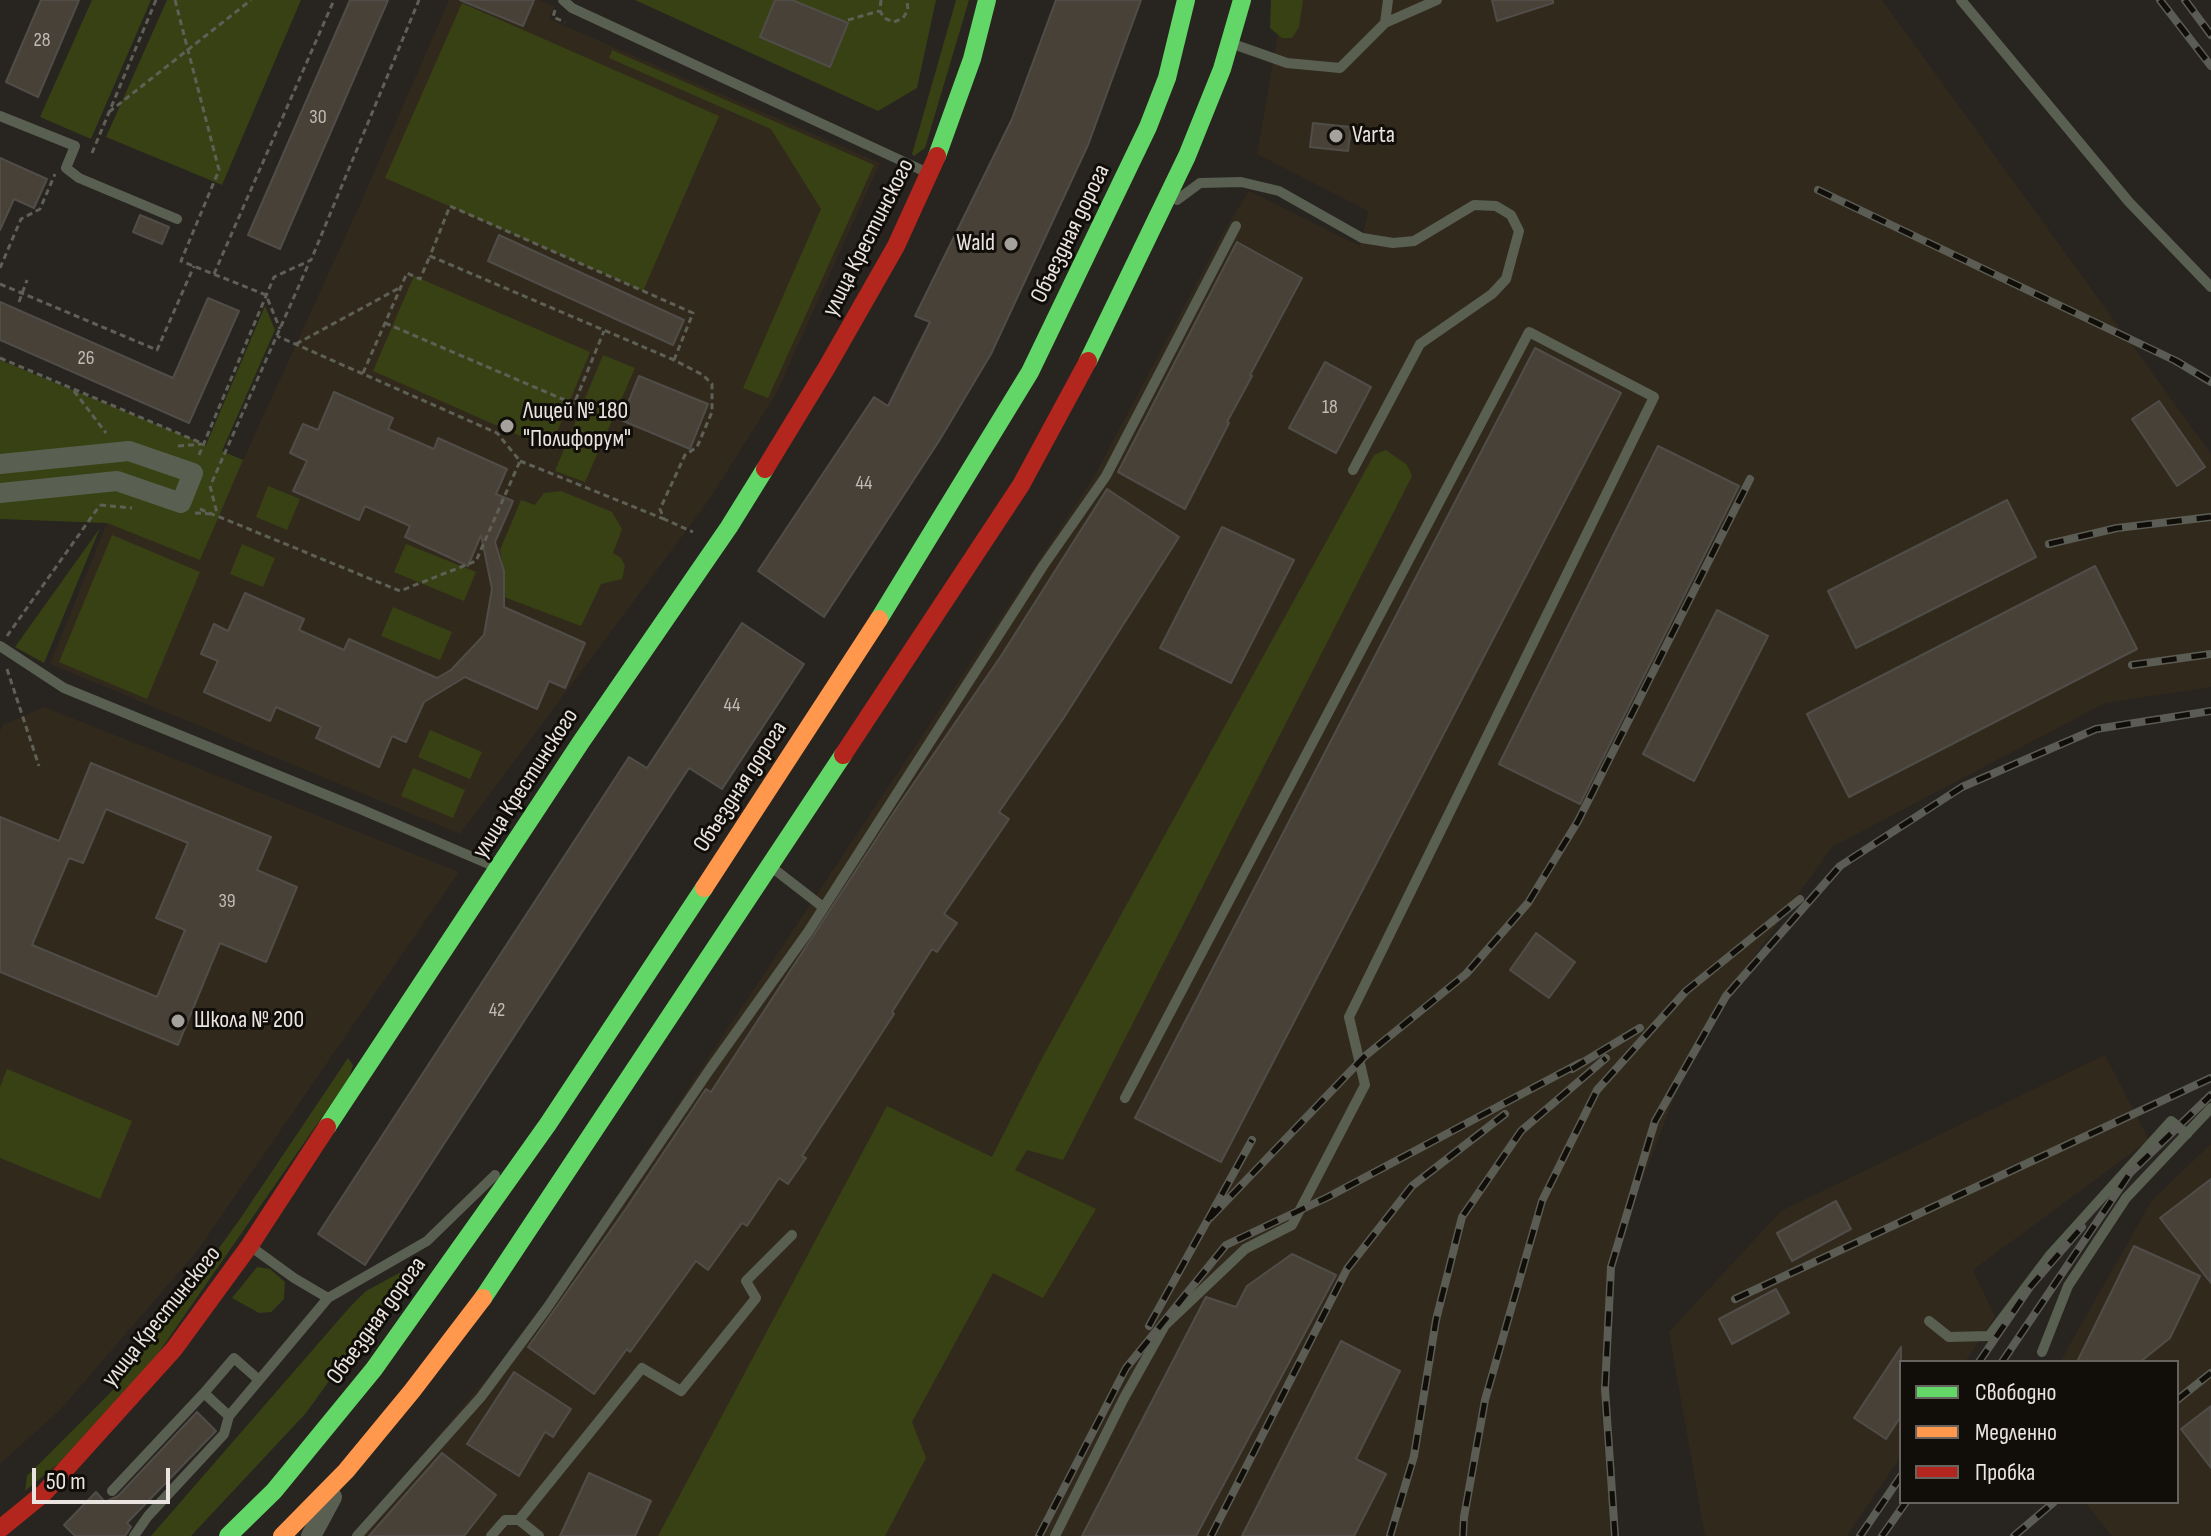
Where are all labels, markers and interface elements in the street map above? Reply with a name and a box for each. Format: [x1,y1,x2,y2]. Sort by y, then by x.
house number: 28 [34,29,50,53]
house number: 30 [309,106,327,130]
place label: Varta [1352,122,1395,150]
marker: Varta [1327,127,1345,145]
street label: улица Крестинского [817,154,921,322]
street label: Объездная дорога [1025,160,1117,308]
place label: Wald [956,230,995,258]
marker: Wald [1002,235,1020,253]
house number: 26 [78,347,94,371]
house number: 18 [1322,396,1338,420]
place label: Лицей № 180 "Полифорум" [523,398,631,454]
marker: Лицей № 180 "Полифорум" [498,417,516,435]
house number: 44 [856,472,872,496]
house number: 44 [724,694,740,718]
street label: улица Крестинского [467,704,585,864]
street label: Объездная дорога [688,716,794,858]
house number: 39 [218,890,236,914]
house number: 42 [489,999,505,1023]
place label: Школа № 200 [194,1007,304,1035]
marker: Школа № 200 [169,1012,187,1030]
street label: улица Крестинского [96,1241,228,1393]
street label: Объездная дорога [321,1252,433,1390]
legend [1899,1360,2179,1504]
text: Свободно [1975,1378,2056,1407]
text: Медленно [1975,1418,2057,1447]
scale bar [36,1452,174,1502]
text: Пробка [1975,1458,2035,1487]
text: 50 m [46,1467,86,1496]

